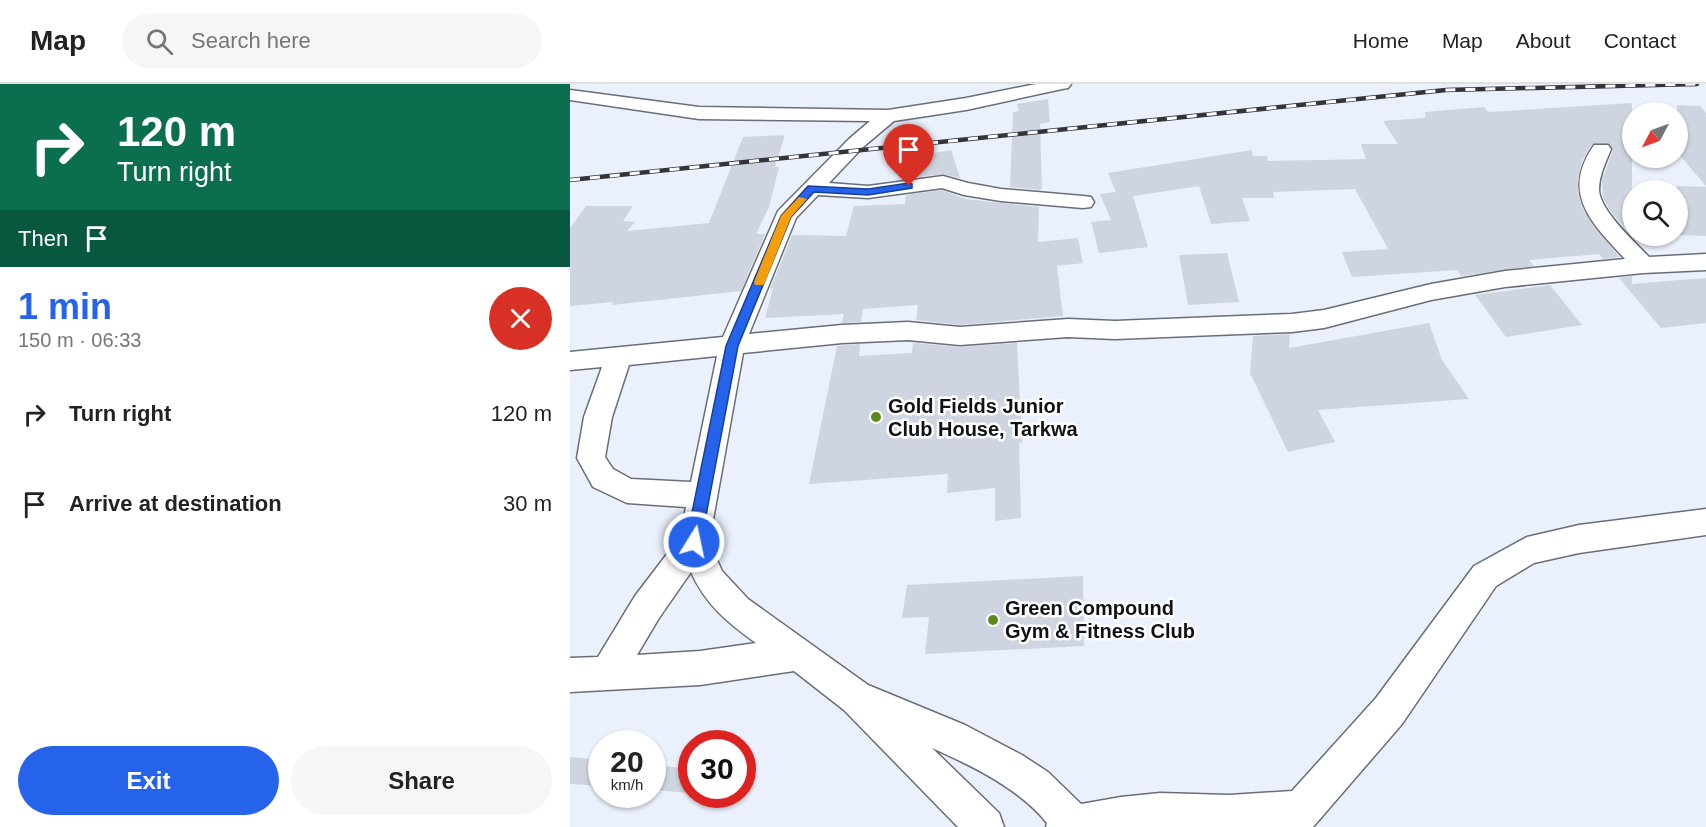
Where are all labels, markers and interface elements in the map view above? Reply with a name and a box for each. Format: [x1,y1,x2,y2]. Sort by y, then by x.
search box [122,14,542,68]
text: Map [30,25,86,56]
icon: search [143,25,176,58]
text: Search here [191,28,311,53]
text: Home [1353,29,1409,52]
text: Map [1442,29,1483,52]
text: About [1516,29,1571,52]
text: Contact [1604,29,1676,52]
north arrow [1622,102,1688,168]
map controls [1622,102,1688,246]
icon: right [18,108,96,186]
text: 120 m [117,108,236,155]
pin [883,124,934,186]
icon: arrive [892,133,925,166]
text: Turn right [117,157,232,187]
button: search [1622,180,1688,246]
icon: arrive [80,222,113,255]
text: Then [18,226,68,251]
text: 1 min [18,286,112,327]
button: close [489,287,552,350]
text: 150 m · 06:33 [18,329,141,351]
place label: Gold Fields Junior Club House, Tarkwa [888,395,1079,440]
icon: right [18,398,51,431]
text: Turn right [69,401,171,426]
text: 120 m [491,401,552,426]
marker: Gold Fields Junior Club House, Tarkwa [869,410,883,424]
icon: arrive [18,488,51,521]
text: Arrive at destination [69,491,282,516]
text: 30 m [503,491,552,516]
position arrow [662,510,726,574]
place label: Green Compound Gym & Fitness Club [1005,597,1195,642]
marker: Green Compound Gym & Fitness Club [986,613,1000,627]
speed limit sign: 30 [678,730,756,808]
text: 20 [610,745,644,778]
button: Exit [18,746,279,815]
button: Share [291,746,552,815]
text: km/h [611,776,643,793]

